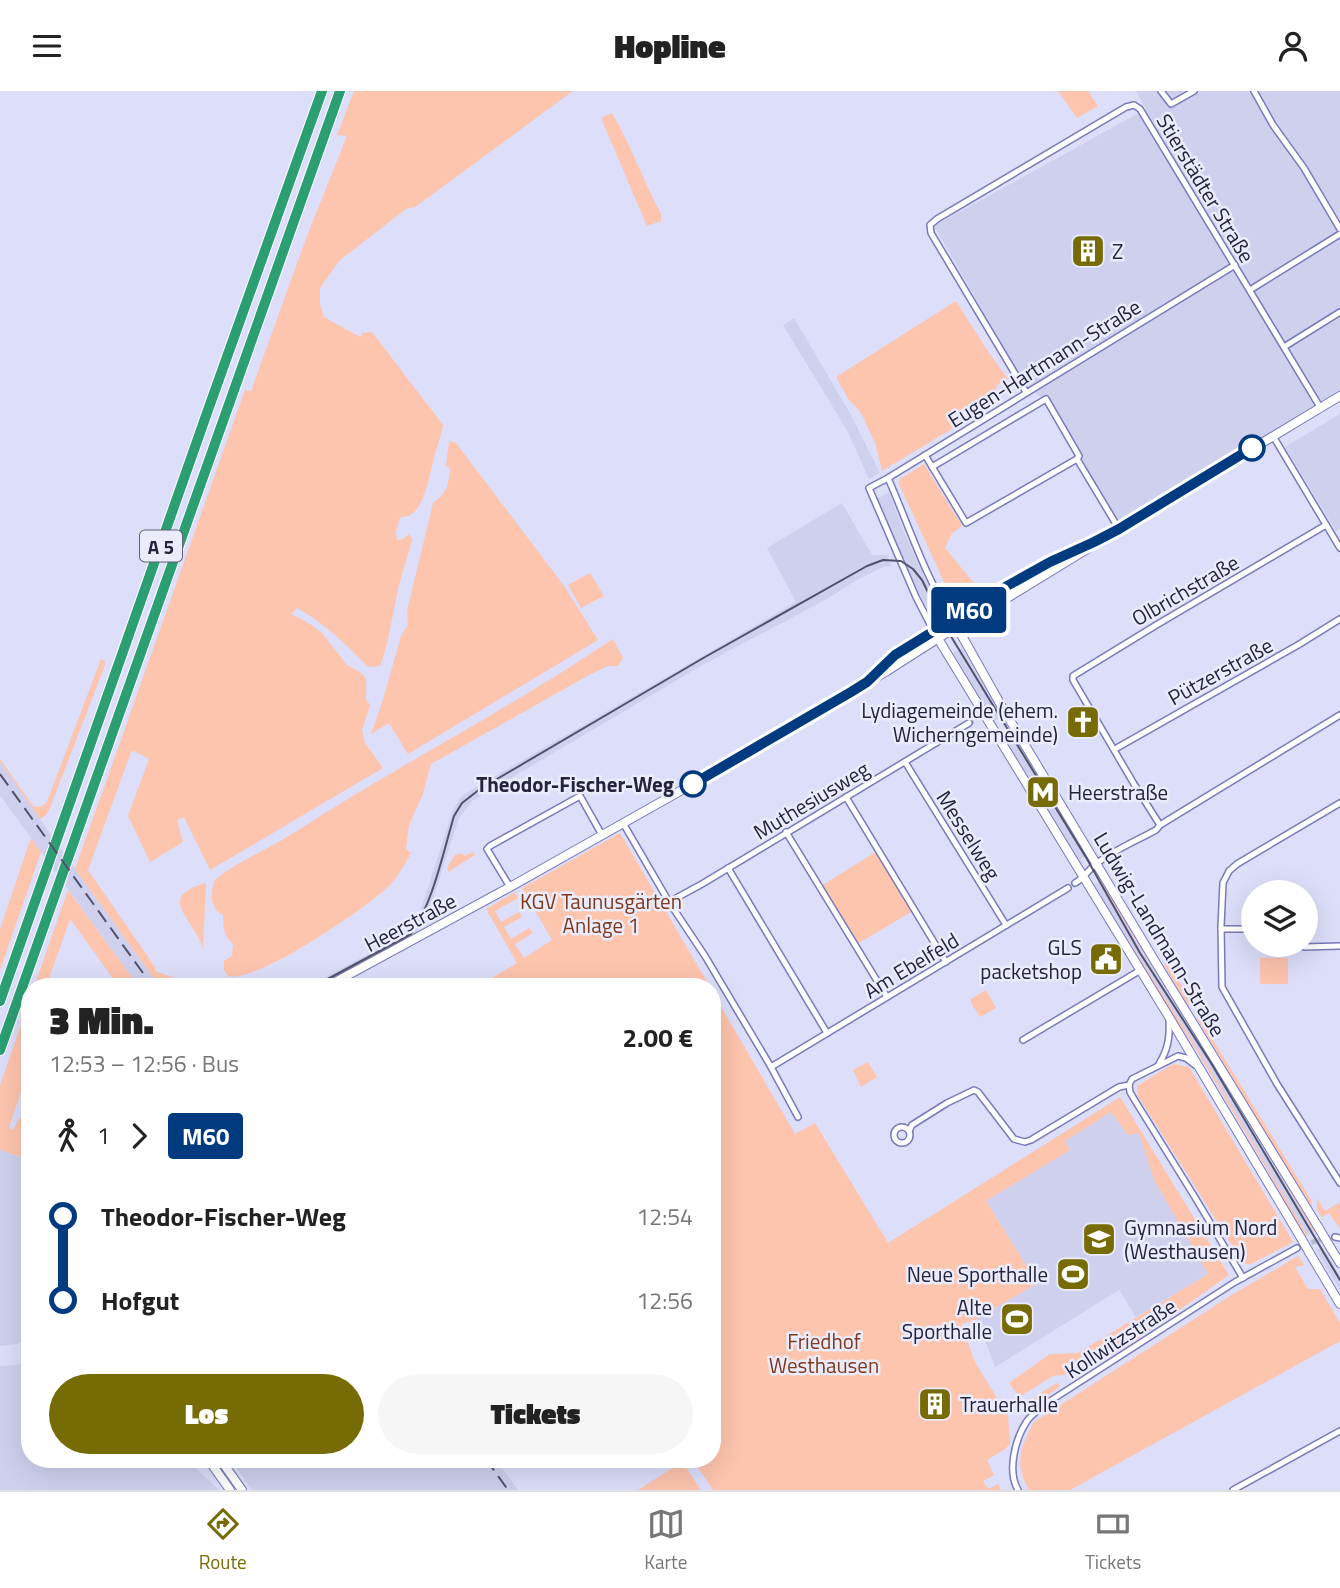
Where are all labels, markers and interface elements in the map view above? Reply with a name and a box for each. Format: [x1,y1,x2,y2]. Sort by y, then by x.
text: Hopline [614,22,726,70]
icon: menu [28,27,66,65]
icon: person [1274,27,1312,65]
street label: Stierstädter Straße [1149,107,1263,269]
building icon: Z [1069,232,1107,270]
place label: Z [1112,235,1123,267]
street label: Eugen-Hartmann-Straße [941,291,1147,435]
unlabelled marker [1239,435,1265,461]
road number: A 5 [140,531,182,561]
street label: Olbrichstraße [1125,546,1245,634]
line badge: M60 [929,587,1009,633]
text: M60 [945,592,993,628]
street label: Pützerstraße [1162,629,1278,713]
place label: Lydiagemeinde (ehem. Wicherngemeinde) [861,694,1058,750]
church icon: Lydiagemeinde (ehem. Wicherngemeinde) [1064,703,1102,741]
street label: Muthesiusweg [747,753,875,847]
place label: Theodor-Fischer-Weg [476,768,674,800]
marker: Theodor-Fischer-Weg [680,771,706,797]
metro station icon: Heerstraße [1024,773,1062,811]
place label: Heerstraße [1068,776,1168,808]
street label: Messelweg [929,784,1009,886]
street label: Ludwig-Landmann-Straße [1086,826,1234,1042]
map controls [1241,880,1318,957]
button: layers [1241,880,1318,957]
street label: Heerstraße [358,884,462,960]
park label: KGV Taunusgärten Anlage 1 [520,885,682,941]
street label: Am Ebelfeld [857,924,965,1006]
place label: GLS packetshop [980,931,1082,987]
public building icon: GLS packetshop [1087,940,1125,978]
text: 3 Min. [49,991,154,1049]
text: 2.00 € [622,1018,693,1057]
text: 12:53 – 12:56 · Bus [49,1046,239,1081]
icon: walk [49,1117,87,1155]
icon: forward [120,1117,158,1155]
text: 1 [97,1118,110,1153]
text: M60 [182,1118,229,1154]
text: Theodor-Fischer-Weg [101,1197,346,1236]
text: 12:54 [636,1199,693,1234]
place label: Gymnasium Nord (Westhausen) [1124,1211,1277,1267]
school or university icon: Gymnasium Nord (Westhausen) [1080,1220,1118,1258]
sports icon: Neue Sporthalle [1054,1255,1092,1293]
place label: Neue Sporthalle [907,1258,1048,1290]
text: Hofgut [101,1281,179,1320]
text: 12:56 [636,1283,693,1318]
street label: Kollwitzstraße [1058,1290,1182,1386]
place label: Alte Sporthalle [902,1291,992,1347]
sports icon: Alte Sporthalle [998,1300,1036,1338]
park label: Friedhof Westhausen [769,1325,879,1381]
button: Los [49,1374,364,1454]
button: Tickets [378,1374,693,1454]
building icon: Trauerhalle [916,1385,954,1423]
place label: Trauerhalle [960,1388,1058,1420]
tab: Route [199,1505,247,1576]
tab: Karte [644,1505,687,1576]
tab: Tickets [1085,1505,1141,1576]

